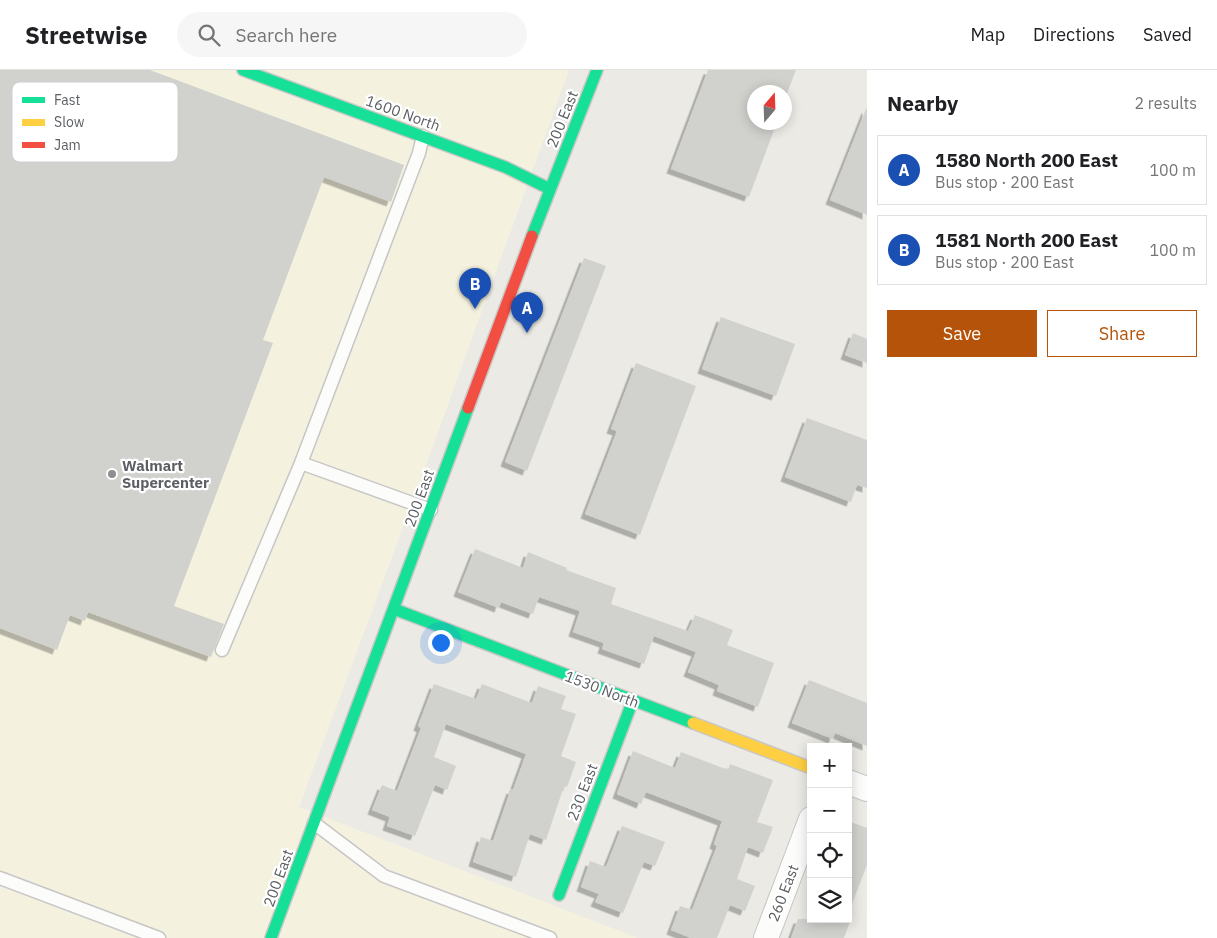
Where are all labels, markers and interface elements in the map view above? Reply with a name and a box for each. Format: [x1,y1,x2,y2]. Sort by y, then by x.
search box [177,12,527,57]
text: Streetwise [25,19,147,51]
icon: search [195,21,223,49]
text: Search here [235,23,337,47]
text: Map [970,23,1005,46]
text: Directions [1033,23,1115,46]
text: Saved [1143,23,1192,46]
legend [12,82,178,162]
north arrow [747,85,792,130]
street label: 200 East [542,88,582,150]
text: Nearby [887,89,958,117]
text: Fast [54,91,80,109]
street label: 1600 North [363,91,443,135]
text: 2 results [1134,93,1197,113]
text: Slow [54,113,85,131]
text: Jam [54,136,81,154]
text: 1580 North 200 East [935,148,1118,172]
text: A [899,160,909,180]
text: 100 m [1149,160,1196,180]
text: Bus stop · 200 East [935,172,1074,192]
text: 1581 North 200 East [935,228,1118,252]
text: B [899,240,909,260]
text: 100 m [1149,240,1196,260]
text: Bus stop · 200 East [935,252,1074,272]
pin: B [459,268,491,309]
pin: A [511,292,543,333]
button: Save [887,310,1037,357]
button: Share [1047,310,1197,357]
place label: Walmart Supercenter [122,456,209,492]
street label: 200 East [400,467,438,529]
marker: Walmart Supercenter [106,468,118,480]
your location [428,630,454,656]
street label: 1530 North [562,666,642,712]
map controls [807,743,852,923]
button: + [807,743,852,788]
street label: 230 East [562,761,602,823]
button: − [807,788,852,833]
button: locate [807,833,852,878]
street label: 200 East [259,847,297,909]
street label: 260 East [763,862,803,924]
button: layers [807,878,852,923]

